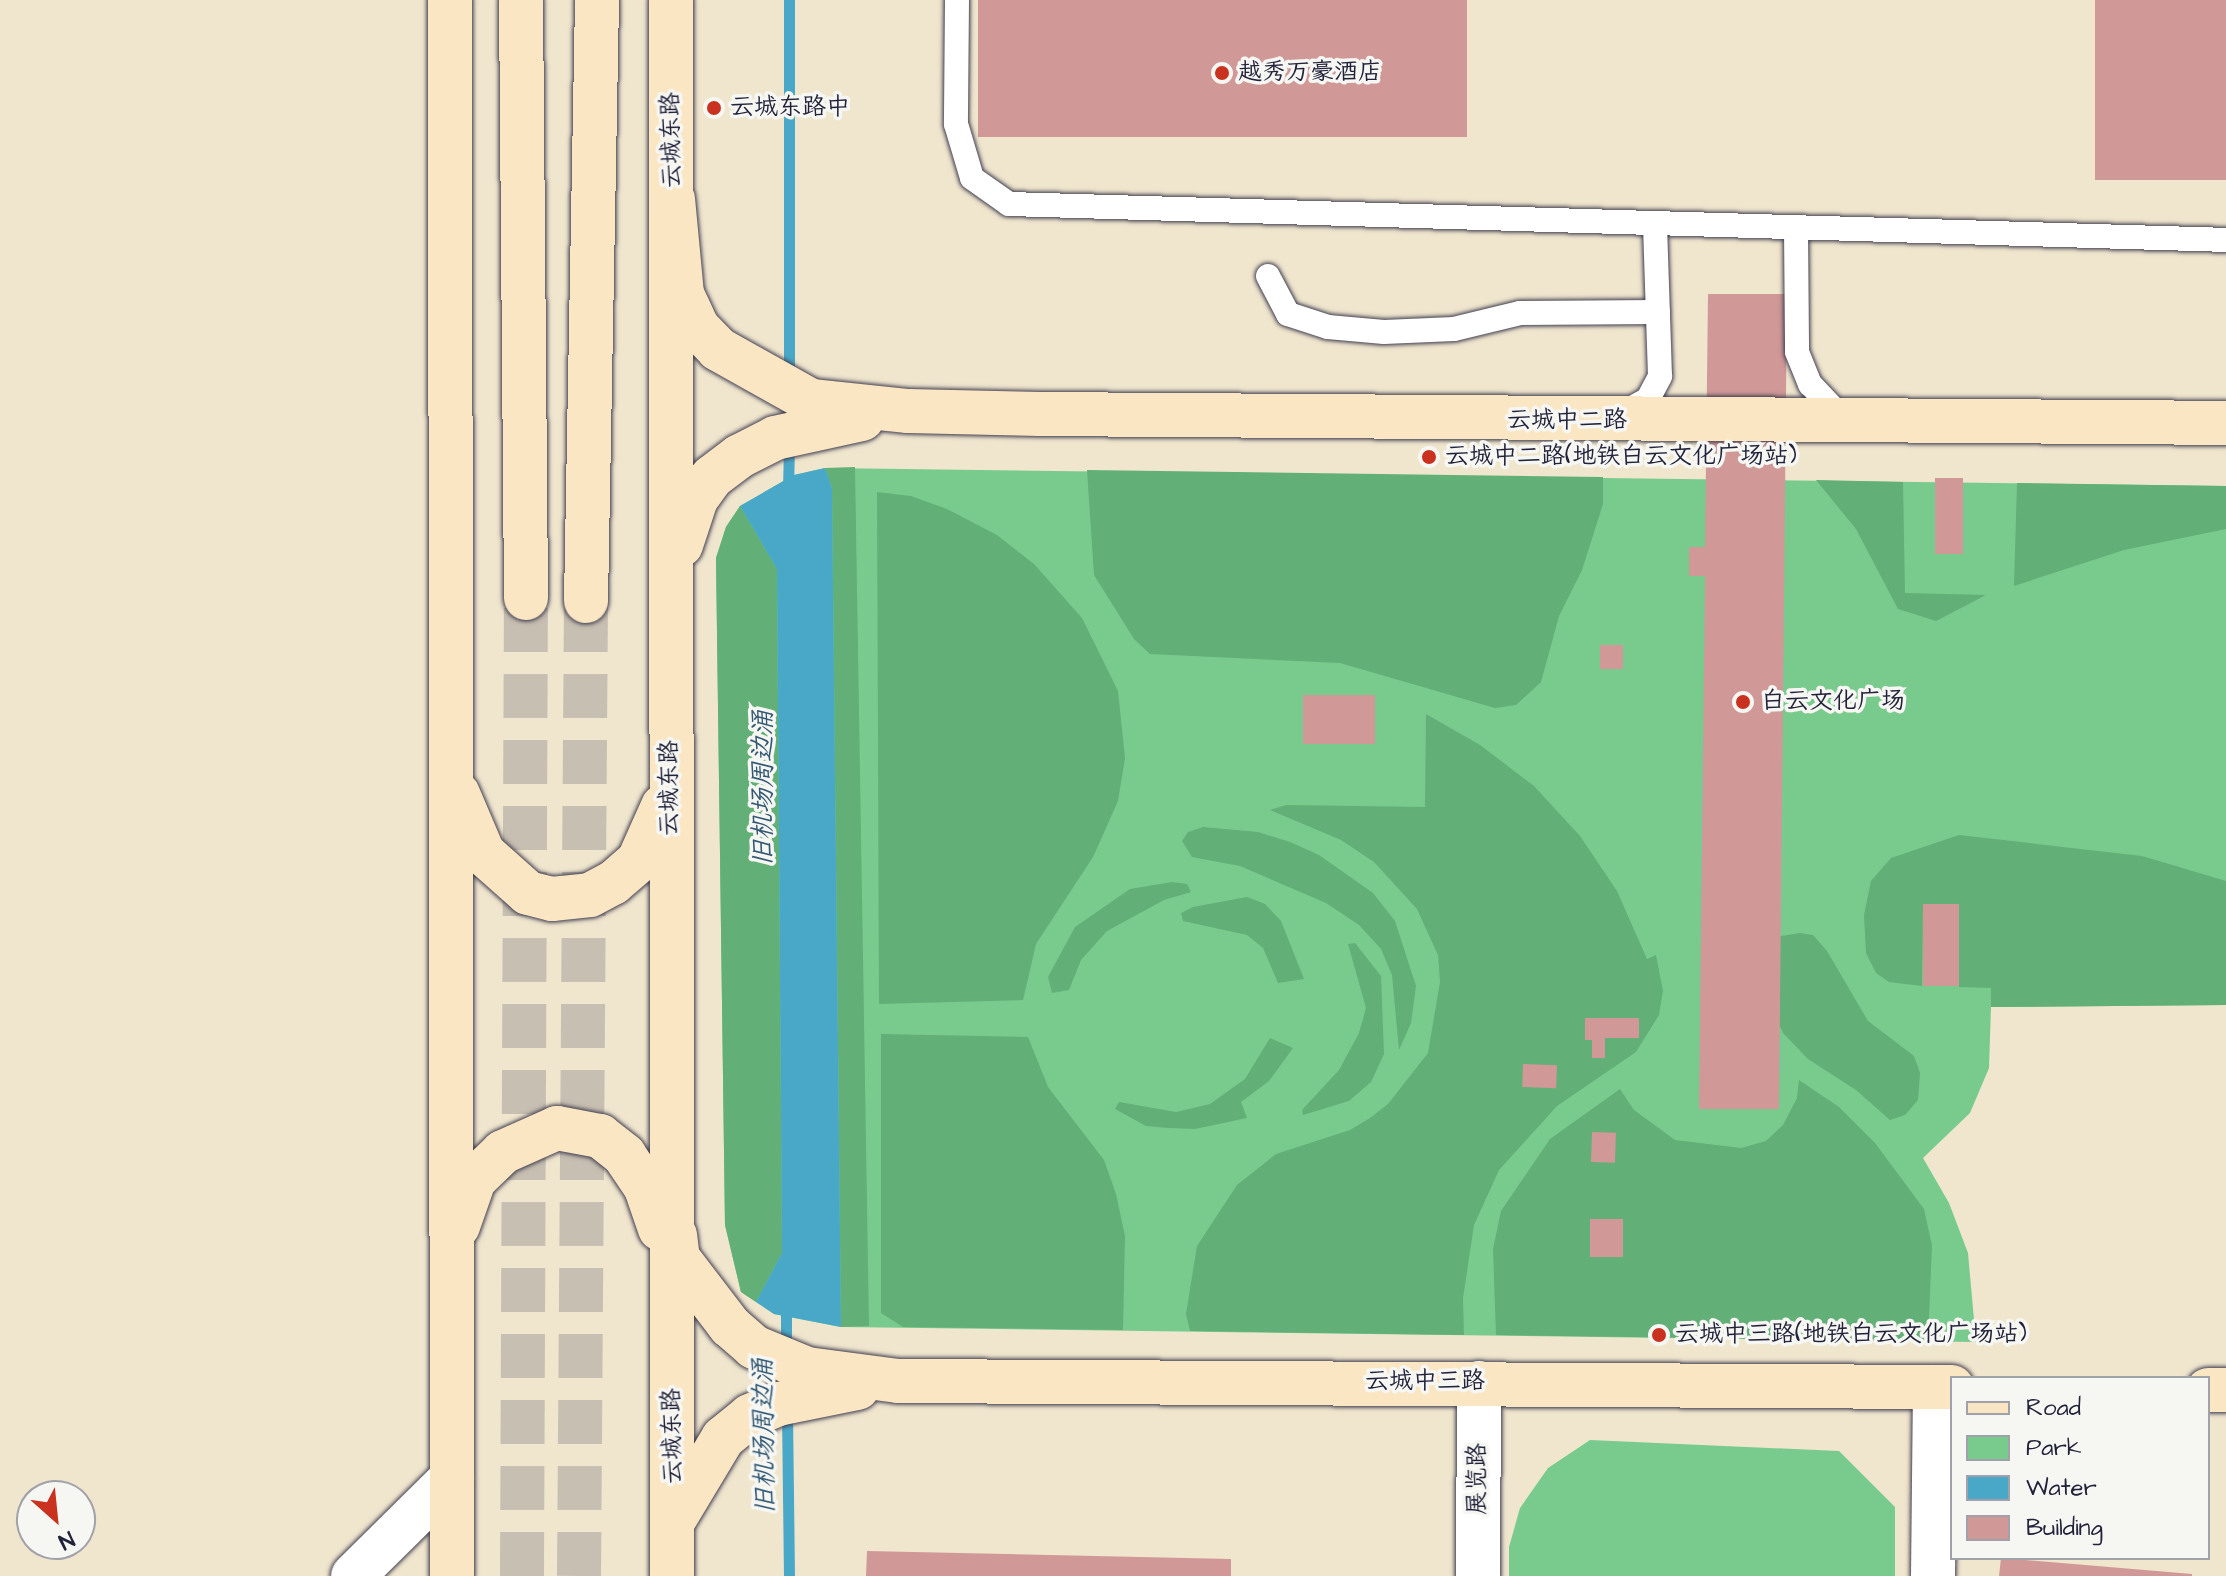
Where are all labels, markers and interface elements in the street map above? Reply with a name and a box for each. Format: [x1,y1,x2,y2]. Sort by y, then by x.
place label: 越秀万豪酒店 [1238,59,1382,87]
marker: 越秀万豪酒店 [1213,64,1231,82]
street label: 云城东路 [657,92,687,188]
place label: 云城东路中 [730,94,850,122]
marker: 云城东路中 [705,99,723,117]
street label: 云城中二路 [1507,407,1627,435]
place label: 云城中二路(地铁白云文化广场站) [1445,443,1797,471]
marker: 云城中二路(地铁白云文化广场站) [1420,448,1438,466]
place label: 白云文化广场 [1761,688,1905,716]
marker: 白云文化广场 [1732,691,1754,713]
water label: 旧机场周边涌 [748,710,780,866]
street label: 云城东路 [656,740,684,836]
place label: 云城中三路(地铁白云文化广场站) [1675,1321,2027,1349]
marker: 云城中三路(地铁白云文化广场站) [1650,1326,1668,1344]
water label: 旧机场周边涌 [748,1358,782,1514]
street label: 云城中三路 [1365,1368,1485,1396]
legend [1950,1376,2210,1560]
street label: 云城东路 [658,1388,688,1484]
text: Road [2026,1391,2081,1425]
text: Park [2026,1431,2082,1465]
street label: 展览路 [1464,1443,1492,1515]
text: Water [2026,1471,2097,1505]
north arrow [16,1480,96,1560]
text: Building [2026,1511,2103,1545]
text: N [53,1523,79,1557]

